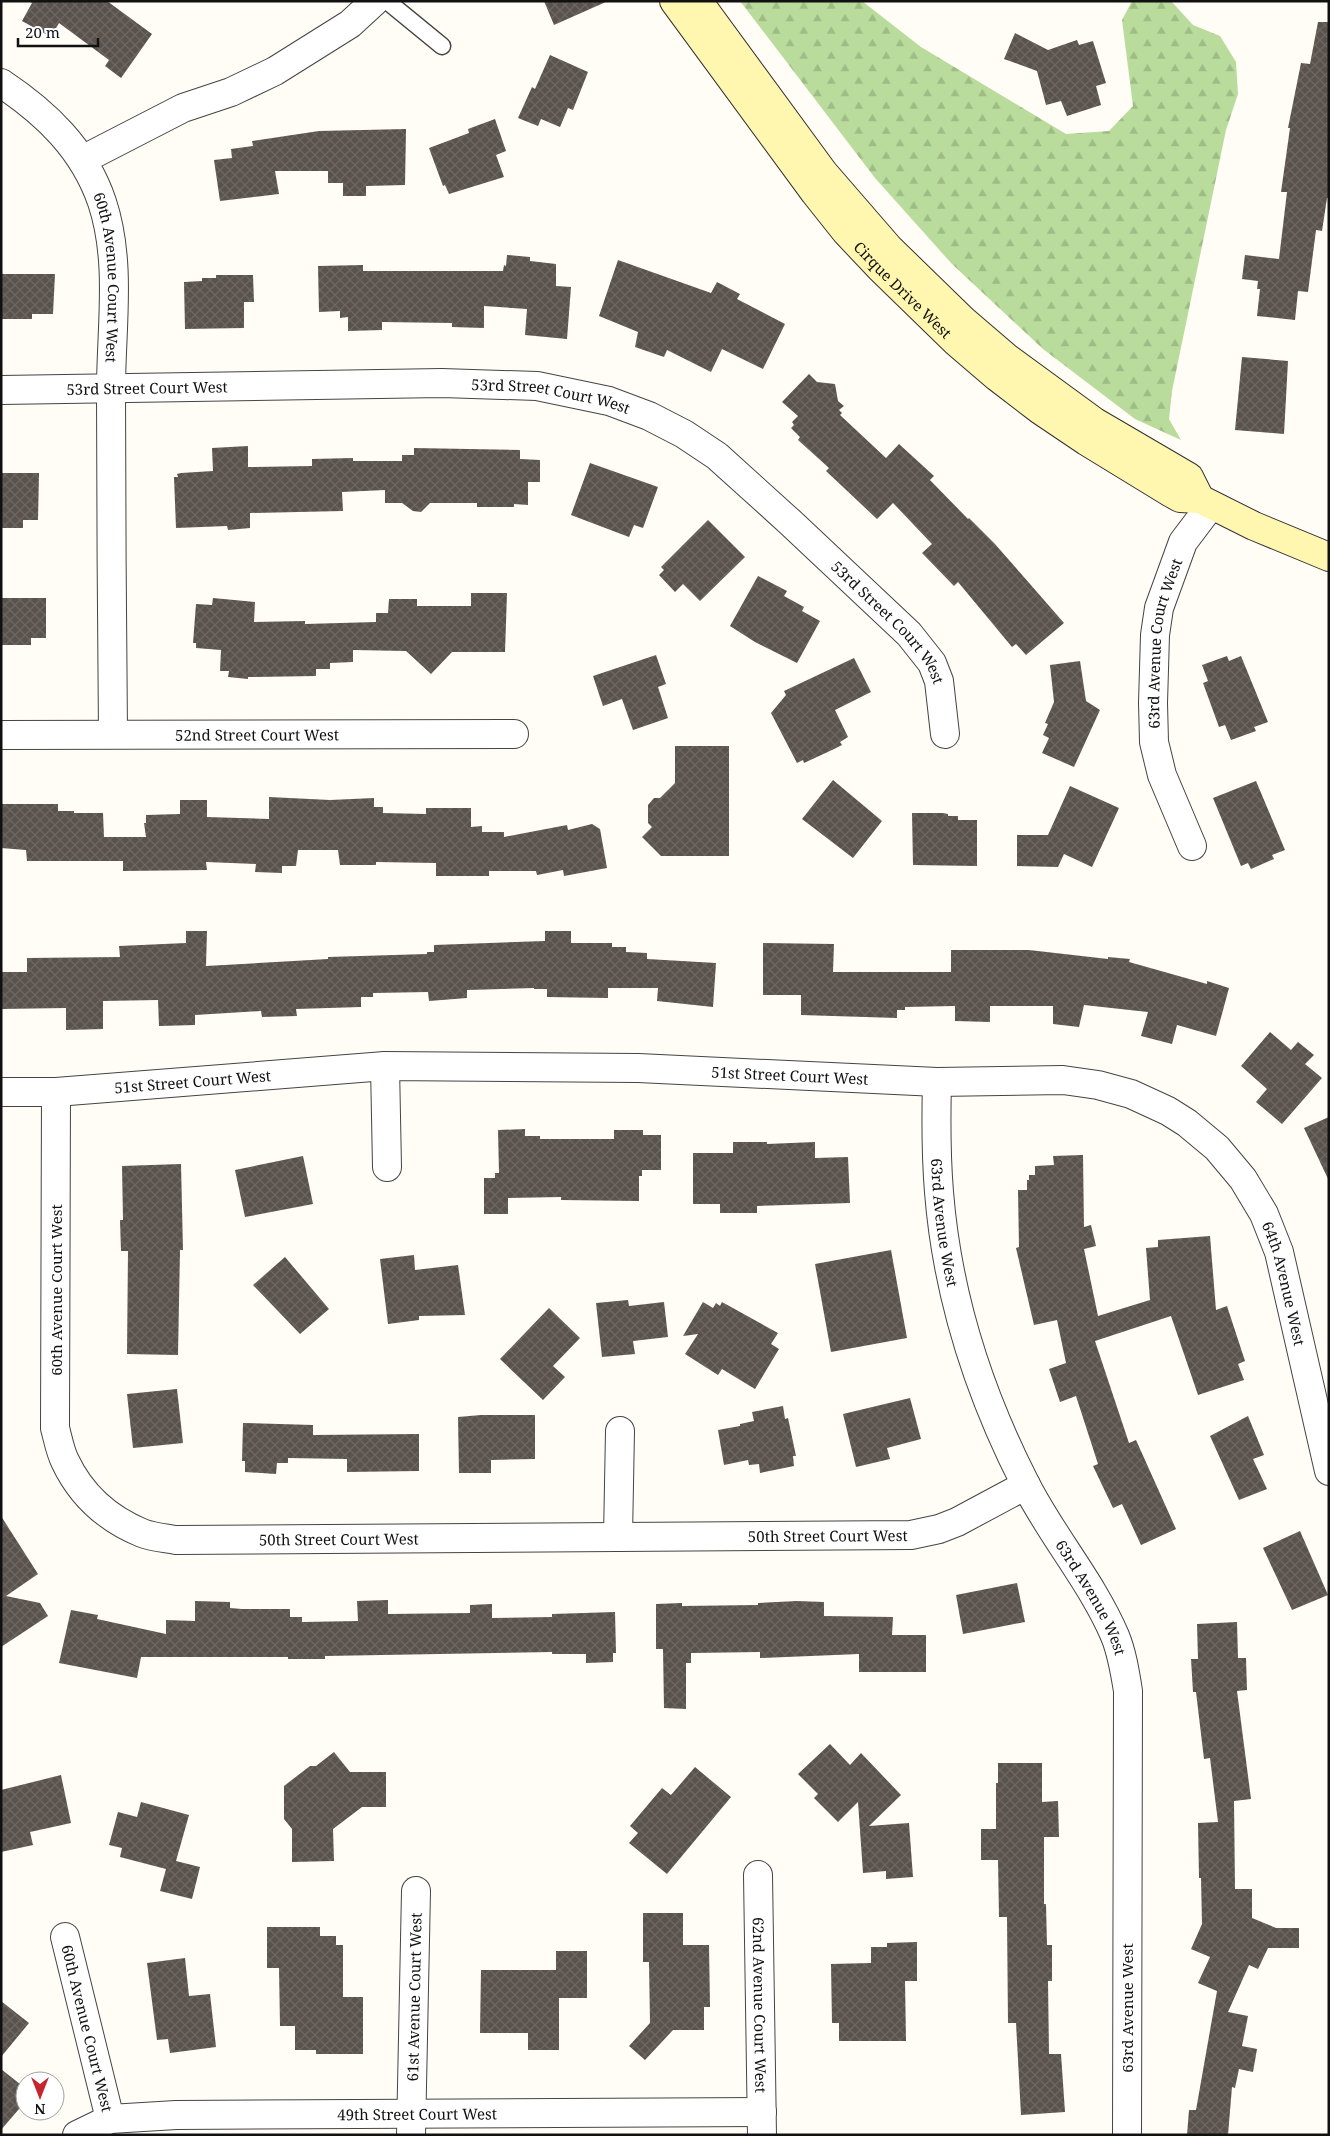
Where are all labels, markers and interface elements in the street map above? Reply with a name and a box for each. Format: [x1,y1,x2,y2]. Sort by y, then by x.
scale bar [18,15,98,47]
text: 20 m [25,22,60,42]
street label: 60th Avenue Court West [89,189,124,363]
street label: Cirque Drive West [850,237,956,342]
street label: 53rd Street Court West [471,374,633,418]
street label: 53rd Street Court West [66,376,228,399]
street label: 53rd Street Court West [827,556,949,687]
street label: 63rd Avenue Court West [1143,556,1186,729]
street label: 52nd Street Court West [175,724,339,745]
street label: 51st Street Court West [711,1061,869,1089]
street label: 51st Street Court West [113,1065,272,1097]
street label: 63rd Avenue West [927,1158,963,1289]
street label: 60th Avenue Court West [46,1204,66,1376]
street label: 64th Avenue West [1258,1218,1310,1347]
street label: 50th Street Court West [748,1525,908,1546]
street label: 50th Street Court West [259,1528,419,1549]
street label: 63rd Avenue West [1051,1536,1131,1657]
street label: 61st Avenue Court West [402,1912,426,2082]
street label: 62nd Avenue Court West [749,1917,771,2093]
street label: 60th Avenue Court West [57,1943,118,2114]
street label: 63rd Avenue West [1117,1943,1137,2073]
north arrow [15,2071,65,2121]
text: N [34,2100,46,2119]
street label: 49th Street Court West [337,2103,497,2124]

